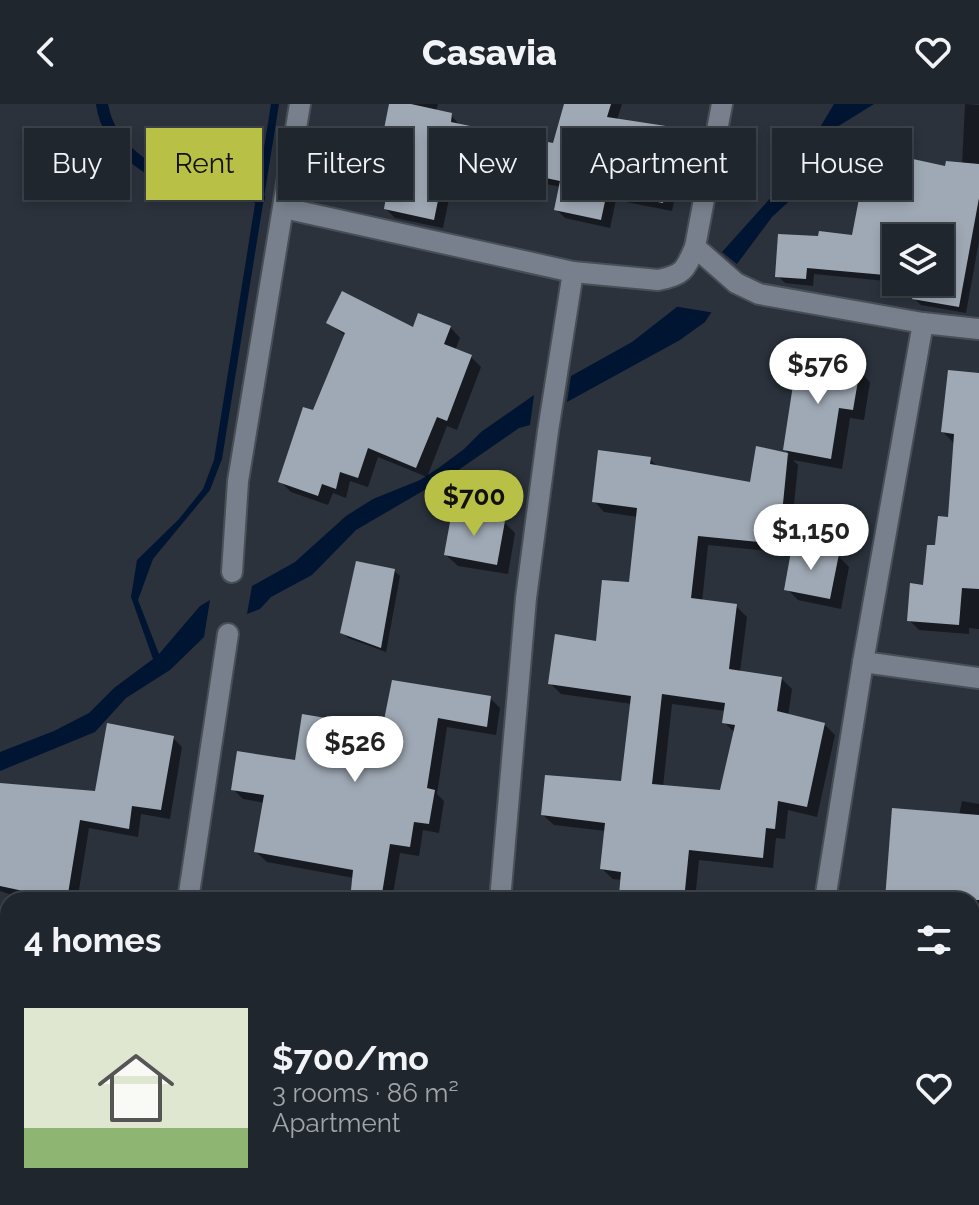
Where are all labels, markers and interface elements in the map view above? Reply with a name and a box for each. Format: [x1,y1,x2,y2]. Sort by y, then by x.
icon: back [24,30,68,74]
icon: heart [911,30,955,74]
text: Casavia [422,31,557,73]
chip: Buy [24,128,130,200]
chip: Rent [146,128,262,200]
chip: Filters [278,128,413,200]
chip: New [429,128,546,200]
chip: Apartment [562,128,756,200]
chip: House [772,128,912,200]
map controls [882,224,954,296]
button: layers [882,224,954,296]
pin: $576 [771,338,865,406]
text: $576 [787,349,849,379]
pin: $700 [427,470,521,538]
text: $700 [443,481,506,511]
pin: $1,150 [746,504,876,572]
text: $1,150 [772,515,850,545]
pin: $526 [308,716,402,784]
text: $526 [324,727,386,757]
icon: filters [912,918,956,962]
text: 4 homes [24,920,162,960]
text: $700/mo [272,1038,429,1078]
icon: home [88,1040,184,1136]
icon: heart [912,1066,956,1110]
text: 3 rooms · 86 m² [272,1078,459,1108]
text: Apartment [272,1108,401,1138]

